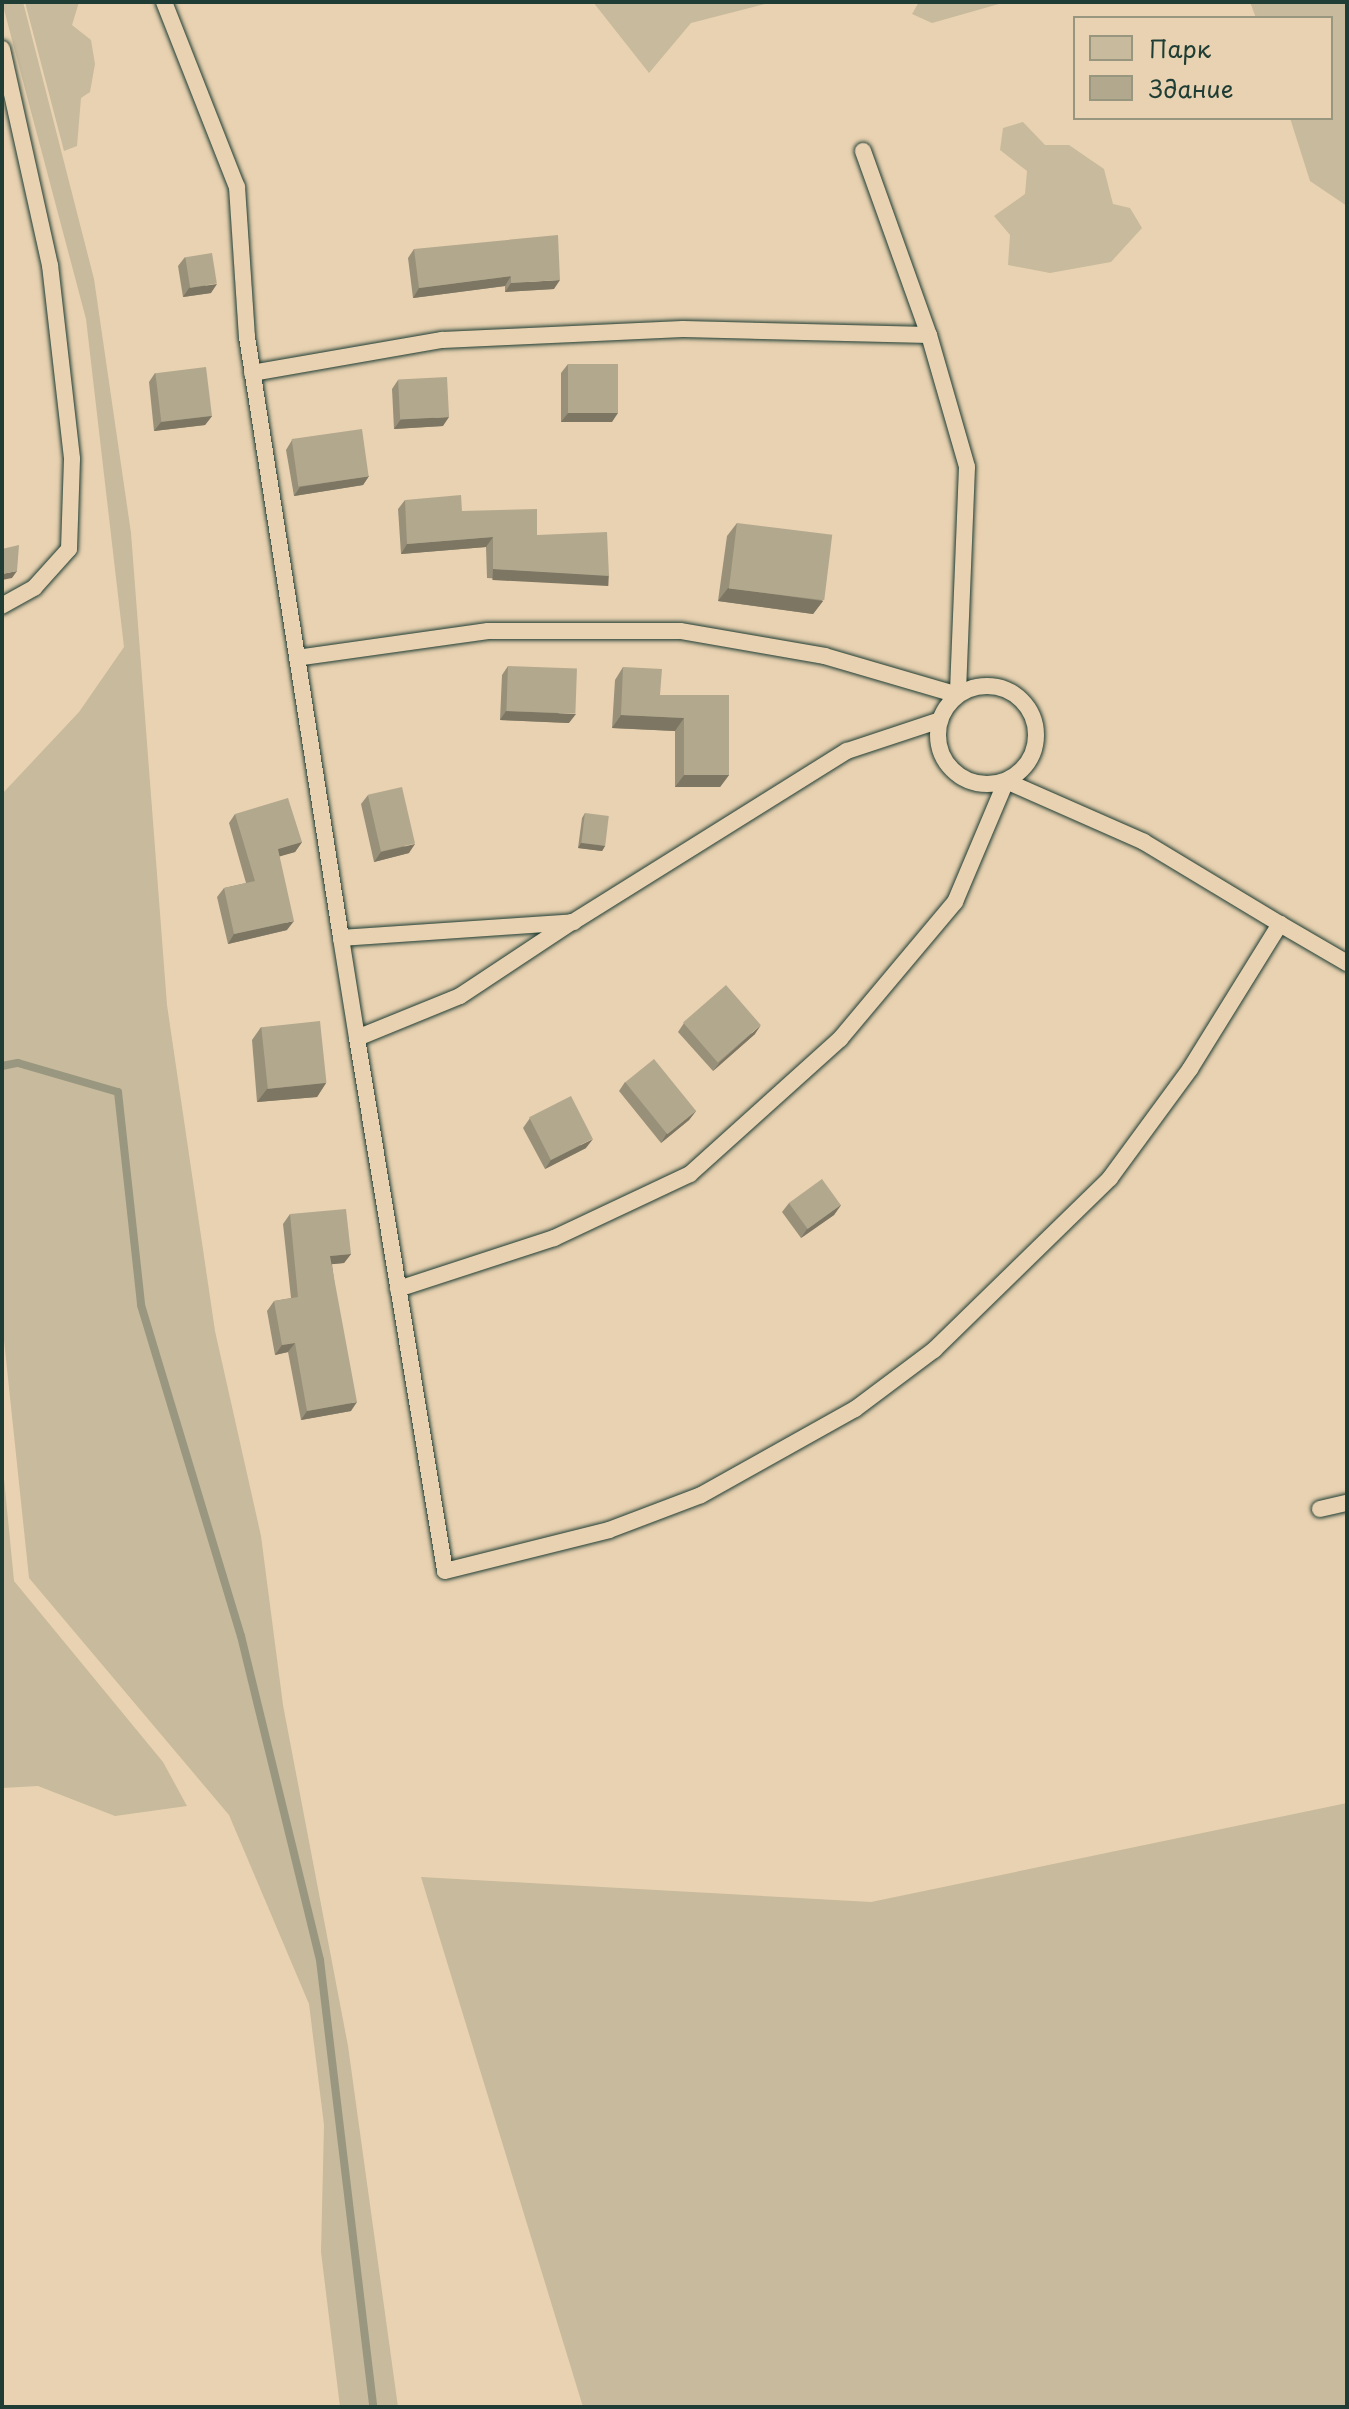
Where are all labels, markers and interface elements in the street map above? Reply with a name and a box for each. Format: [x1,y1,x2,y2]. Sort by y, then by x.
legend [1073,16,1333,120]
text: Парк [1149,30,1211,66]
text: Здание [1149,70,1234,106]

